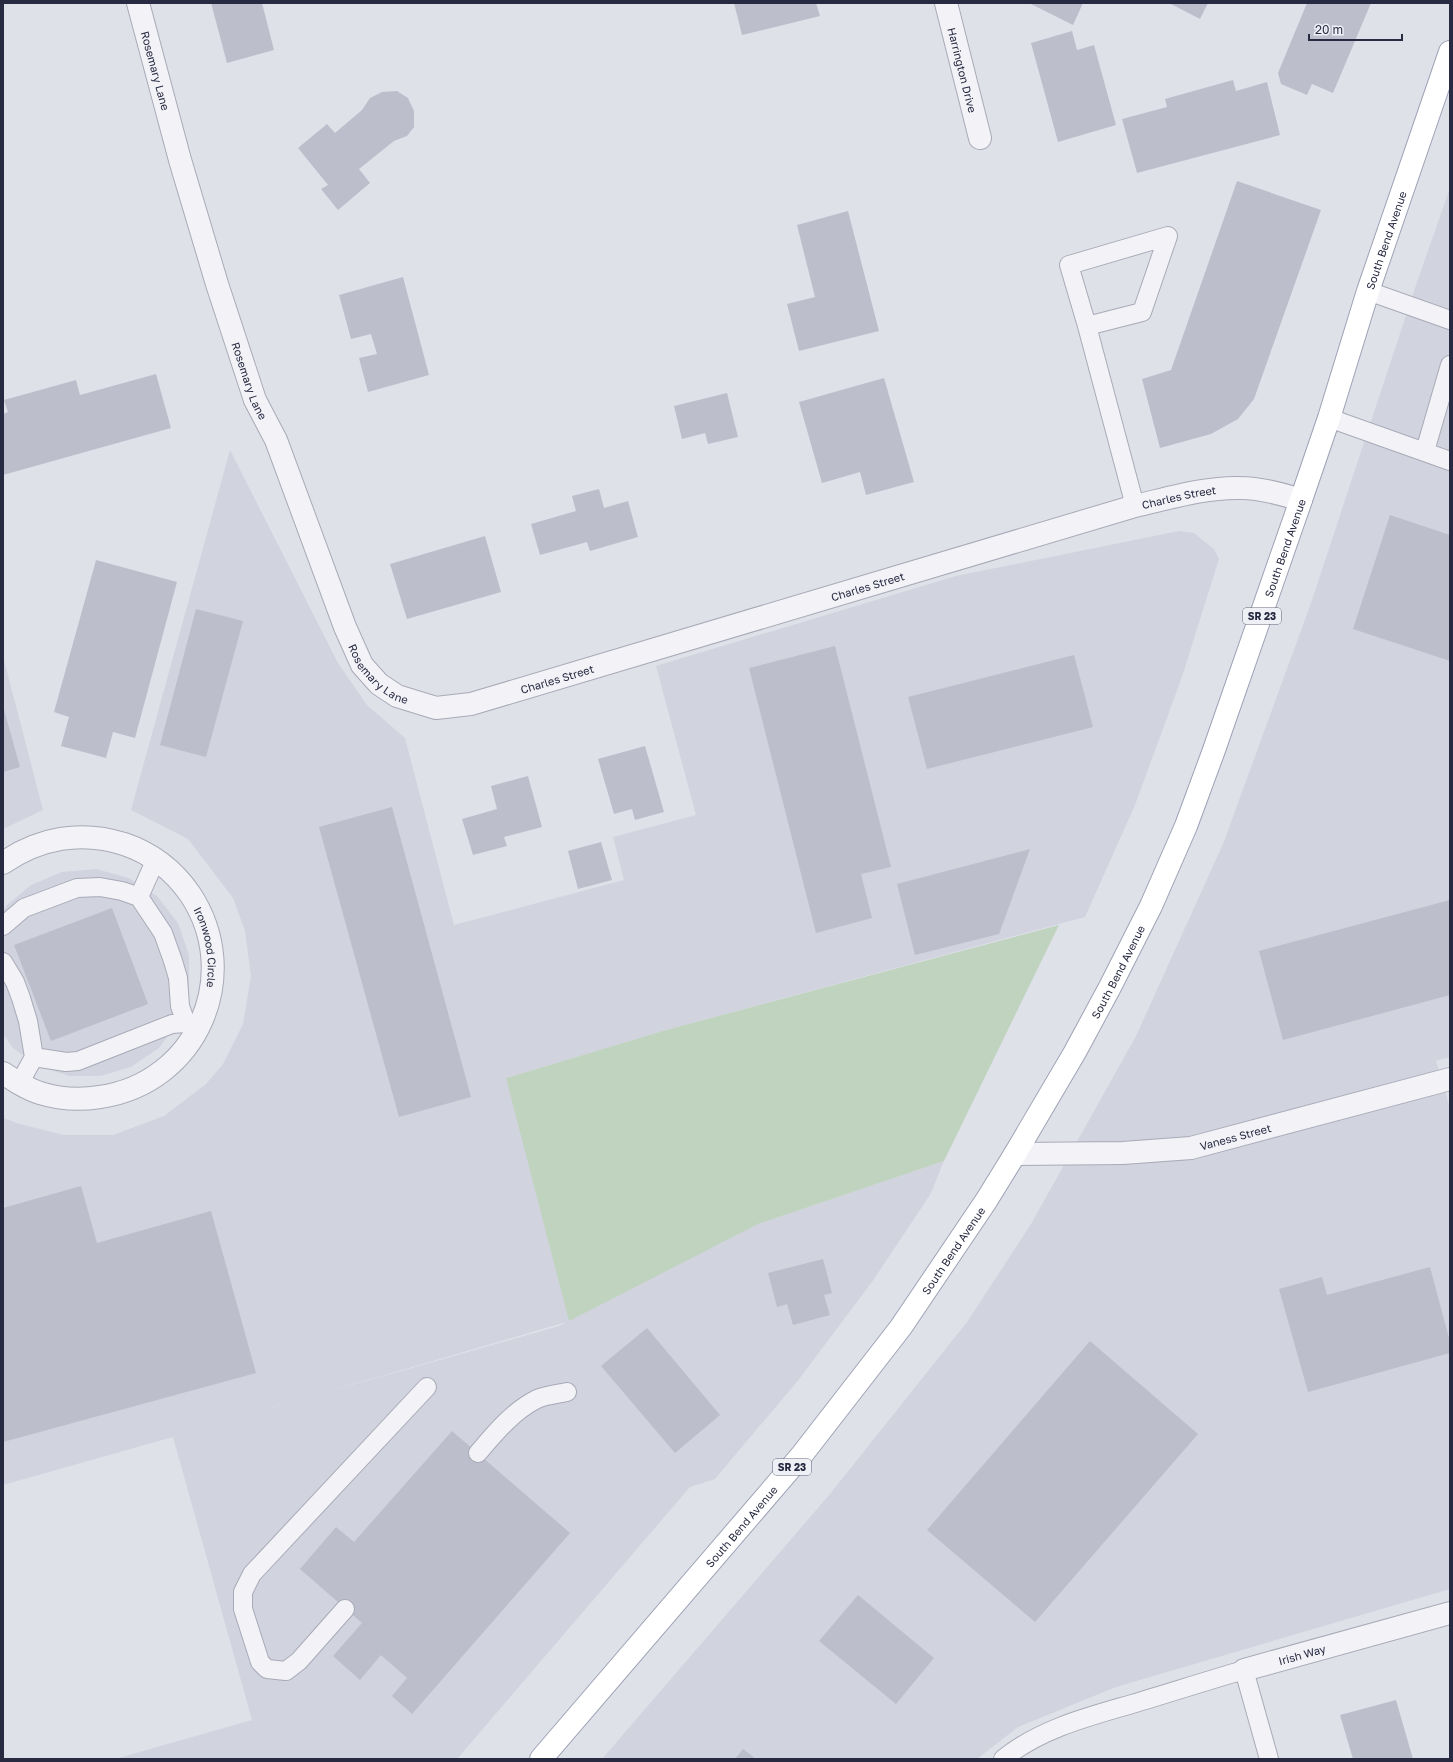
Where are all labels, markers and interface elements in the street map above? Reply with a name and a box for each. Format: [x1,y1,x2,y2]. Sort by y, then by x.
scale bar [1309,16,1402,42]
text: 20 m [1315,22,1343,37]
street label: Harrington Drive [946,26,980,114]
street label: Rosemary Lane [139,30,173,112]
street label: South Bend Avenue [1363,189,1408,291]
street label: Rosemary Lane [230,340,270,421]
street label: Charles Street [1140,483,1217,511]
street label: South Bend Avenue [1261,497,1307,599]
street label: Charles Street [829,569,906,603]
road number: SR 23 [1243,608,1281,624]
street label: Rosemary Lane [347,641,410,706]
street label: Charles Street [519,661,595,695]
street label: Ironwood Circle [192,904,219,988]
street label: South Bend Avenue [1088,923,1147,1020]
street label: Vaness Street [1198,1121,1272,1152]
street label: South Bend Avenue [919,1204,987,1297]
road number: SR 23 [773,1459,811,1475]
street label: South Bend Avenue [702,1483,779,1569]
street label: Irish Way [1277,1641,1327,1667]

